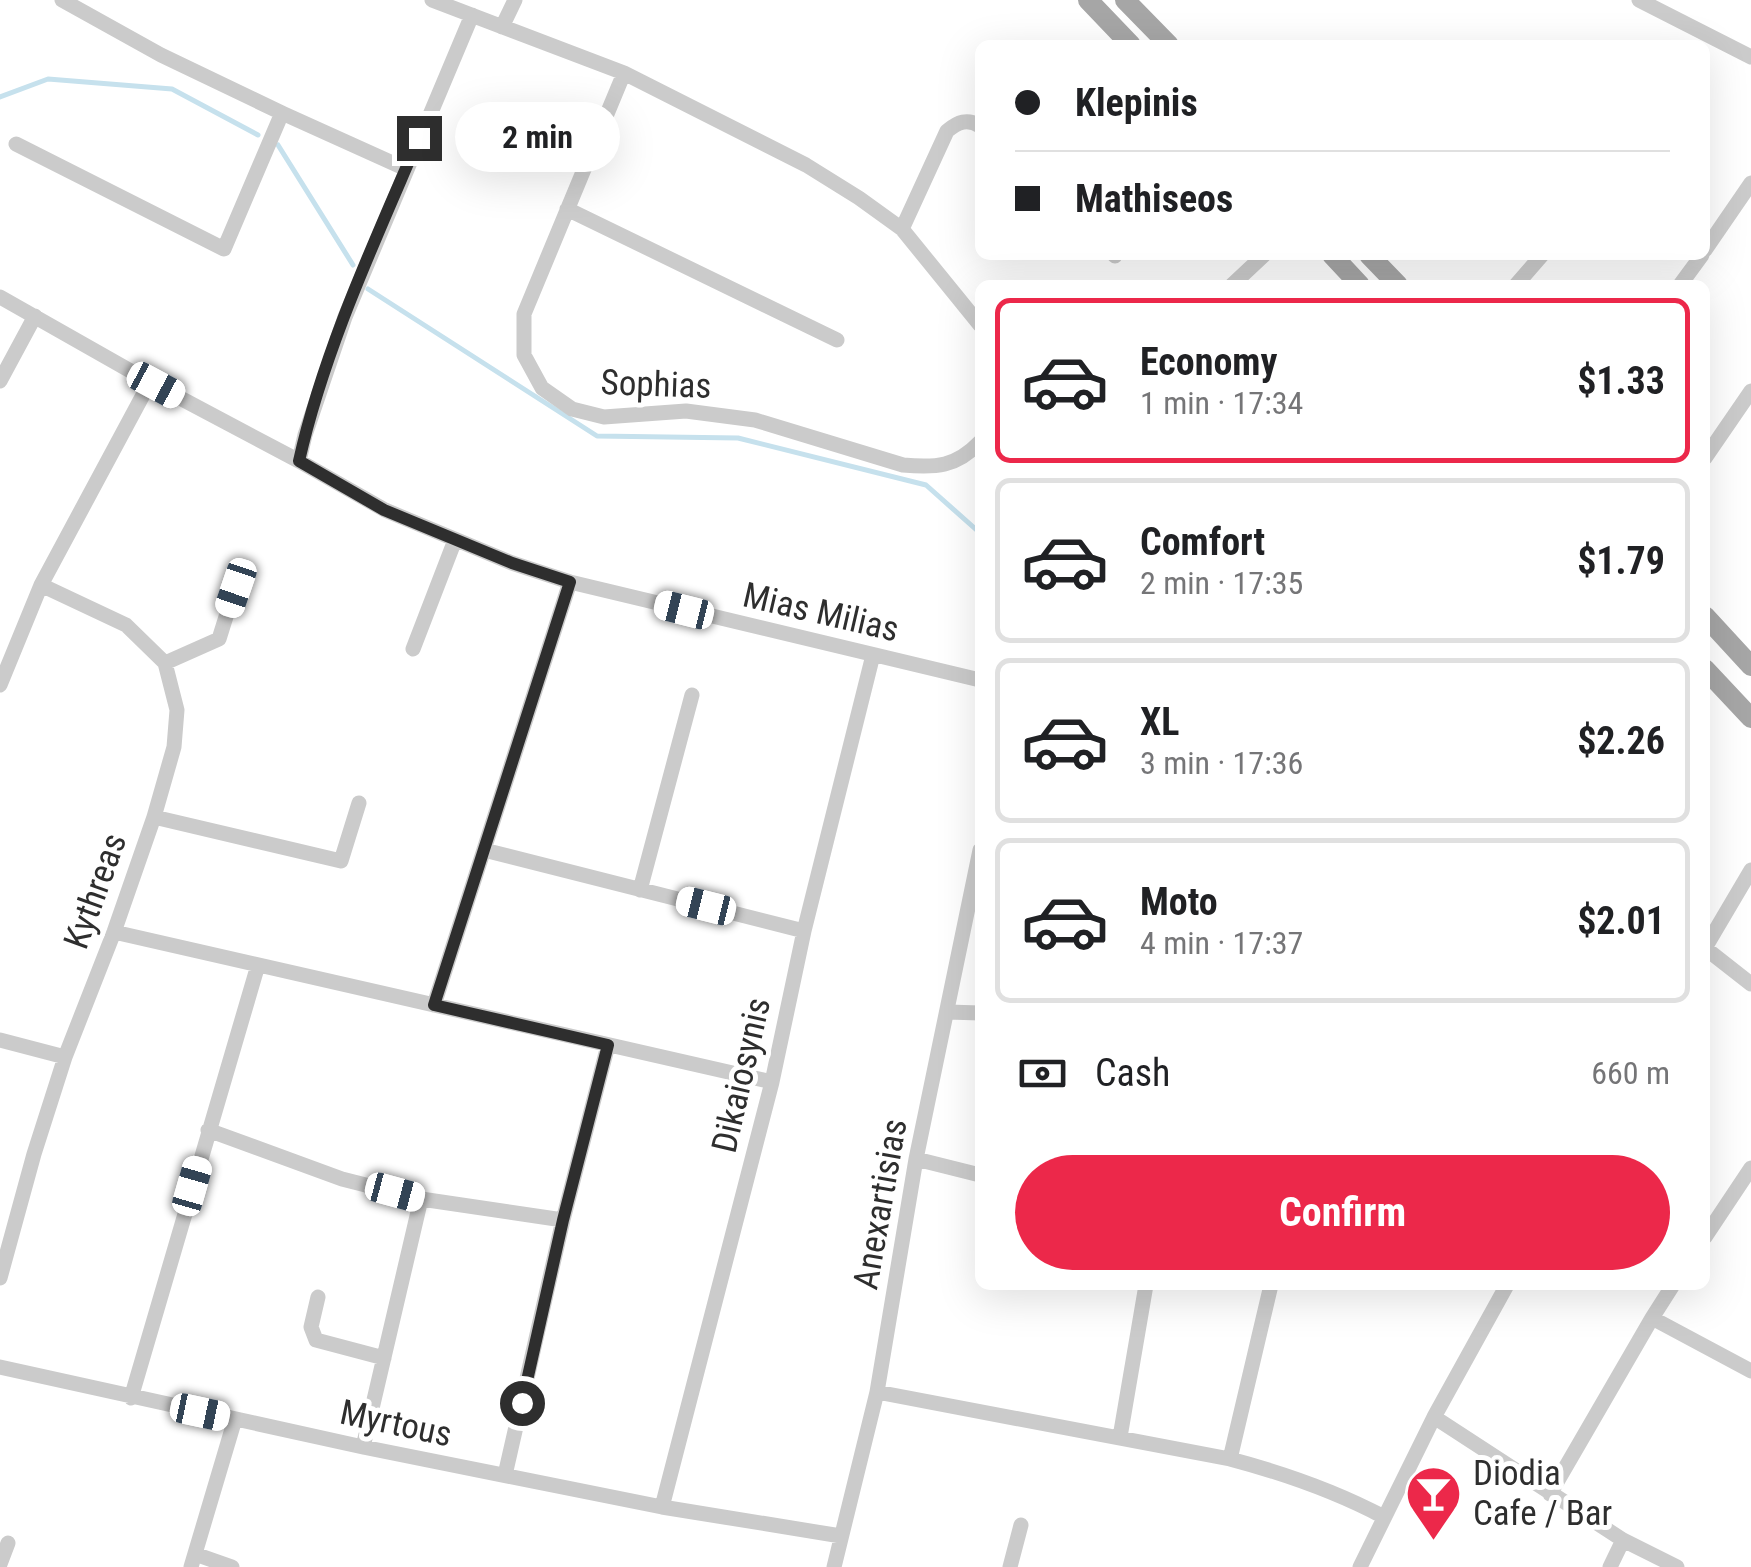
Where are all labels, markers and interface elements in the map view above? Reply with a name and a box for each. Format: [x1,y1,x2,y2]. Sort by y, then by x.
text: Klepinis [1075,81,1198,125]
callout: 2 min [454,103,619,173]
route end [397,116,442,161]
text: 2 min [502,118,573,156]
text: Mathiseos [1075,177,1233,221]
icon: car [1020,336,1110,426]
text: Economy [1140,340,1277,384]
car [122,358,190,412]
text: $1.33 [1577,359,1665,403]
street label: Sophias [600,362,712,407]
text: 1 min · 17:34 [1140,384,1303,422]
icon: car [1020,516,1110,606]
text: Comfort [1140,520,1265,564]
text: $1.79 [1577,539,1665,583]
car [212,555,260,621]
text: 2 min · 17:35 [1140,564,1303,602]
street label: Mias Milias [739,575,903,650]
car [651,588,717,632]
icon: car [1020,696,1110,786]
text: XL [1140,700,1179,744]
text: $2.26 [1577,719,1665,763]
text: 3 min · 17:36 [1140,744,1303,782]
street label: Kythreas [56,828,135,954]
icon: car [1020,876,1110,966]
text: Moto [1140,880,1218,924]
car [673,884,739,928]
text: $2.01 [1577,899,1665,943]
text: 4 min · 17:37 [1140,924,1303,962]
street label: Dikaiosynis [704,994,779,1157]
icon: cash [1015,1046,1070,1101]
text: Cash [1095,1051,1170,1095]
text: 660 m [1591,1054,1670,1092]
street label: Anexartisias [845,1116,916,1292]
car [169,1153,215,1219]
button: Confirm [1015,1155,1670,1270]
car [362,1170,428,1214]
route start [500,1381,545,1426]
car [168,1391,232,1433]
street label: Myrtous [336,1392,455,1455]
place label: Diodia Cafe / Bar [1473,1453,1612,1534]
bar icon: Diodia Cafe / Bar [1404,1463,1464,1542]

